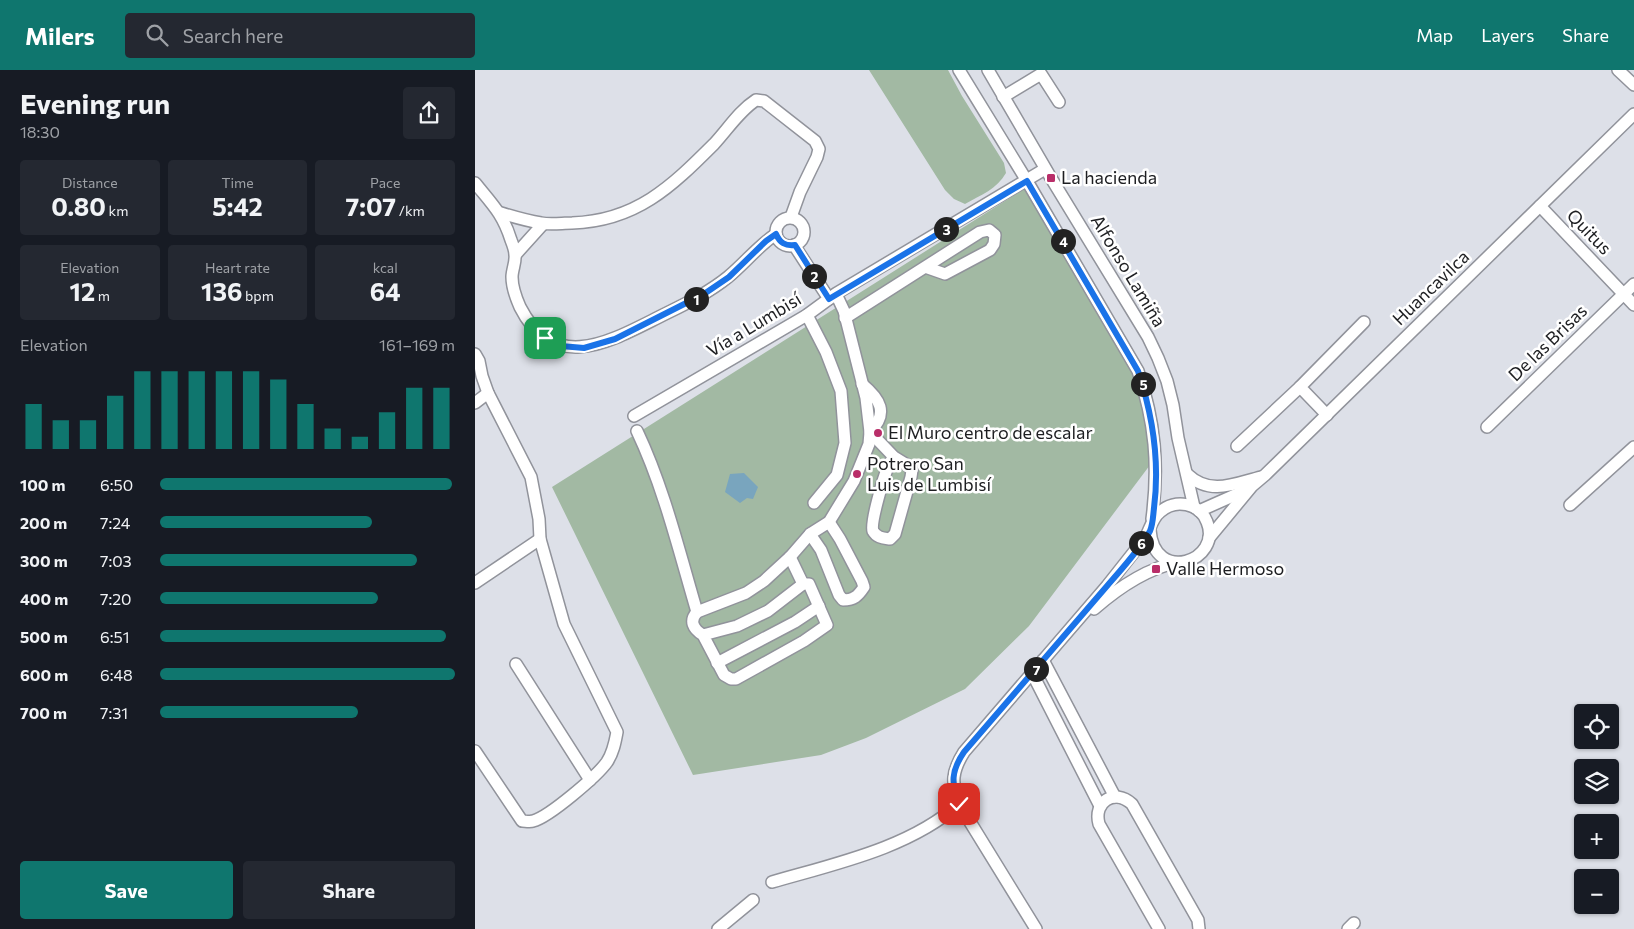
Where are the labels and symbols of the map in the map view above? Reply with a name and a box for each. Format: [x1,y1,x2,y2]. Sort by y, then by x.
place label: La hacienda [1061,166,1157,188]
marker: La hacienda [1045,172,1057,184]
street label: Quitus [1563,204,1617,259]
street label: Alfonso Lamiña [1087,210,1171,331]
pin: 3 [933,216,959,242]
pin: 4 [1051,228,1075,254]
street label: Huancavilca [1387,245,1473,329]
pin: 2 [801,264,827,288]
pin: 1 [683,286,709,312]
street label: Vía a Lumbisí [702,287,806,361]
street label: De las Brisas [1503,299,1591,385]
pin [524,317,566,359]
pin: 5 [1131,372,1155,396]
place label: El Muro centro de escalar [888,421,1093,443]
marker: El Muro centro de escalar [872,427,884,439]
place label: Potrero San Luis de Lumbisí [867,452,992,495]
marker: Potrero San Luis de Lumbisí [851,468,863,480]
pin: 6 [1129,530,1153,556]
place label: Valle Hermoso [1166,557,1284,579]
marker: Valle Hermoso [1150,563,1162,575]
pin: 7 [1023,656,1049,682]
pin [938,783,980,825]

